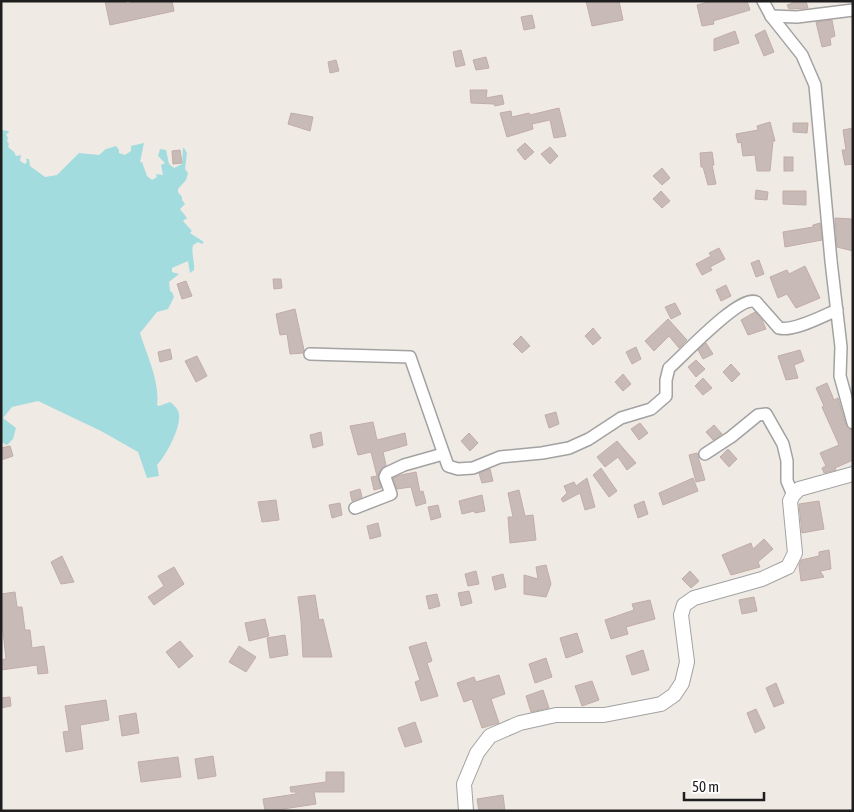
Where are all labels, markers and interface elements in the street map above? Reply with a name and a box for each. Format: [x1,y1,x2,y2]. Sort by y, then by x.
scale bar [684,770,764,802]
text: 50 m [692,778,719,795]

